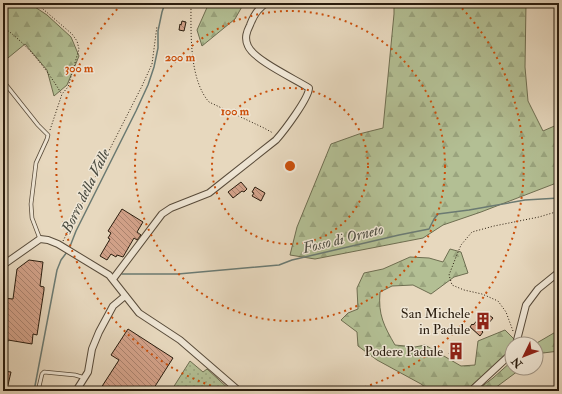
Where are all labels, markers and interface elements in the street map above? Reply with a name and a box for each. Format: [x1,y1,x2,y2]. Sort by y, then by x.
text: 200 m [165,50,196,65]
text: 300 m [65,61,94,76]
text: 100 m [221,104,250,119]
water label: Borro della Valle [57,145,115,237]
centre of rings [283,159,297,173]
water label: Fosso di Orneto [300,220,385,258]
place label: San Michele in Padule [401,305,470,338]
building icon: San Michele in Padule [473,311,493,331]
north arrow [504,336,544,376]
building icon: Podere Padule [446,341,466,361]
place label: Podere Padule [365,343,443,360]
text: N [508,354,526,371]

